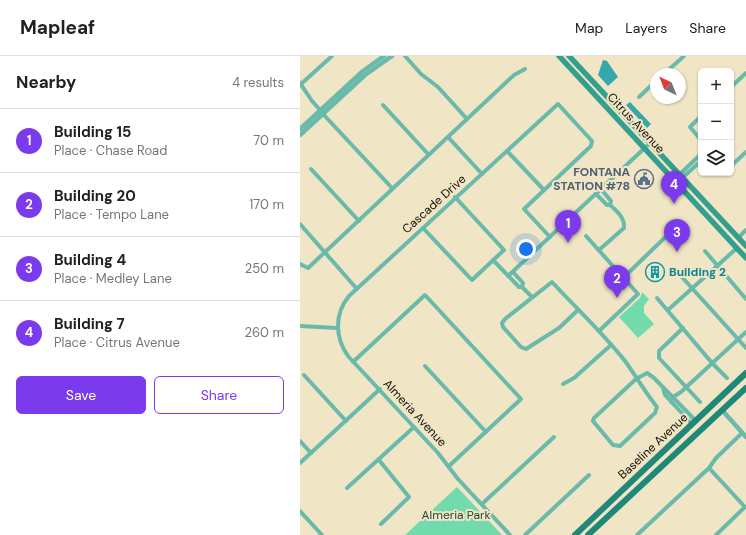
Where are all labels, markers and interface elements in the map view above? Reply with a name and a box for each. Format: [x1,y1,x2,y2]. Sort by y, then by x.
text: Mapleaf [20,15,95,40]
text: Map [575,19,603,37]
text: Layers [625,19,667,37]
text: Share [689,19,726,37]
north arrow [650,68,686,104]
map controls [698,68,734,176]
button: + [698,68,734,104]
text: Nearby [16,71,76,93]
text: 4 results [232,74,284,91]
street label: Citrus Avenue [604,89,668,157]
button: − [698,104,734,140]
text: Building 15 [54,122,131,142]
text: 1 [27,132,31,149]
text: 70 m [253,132,284,149]
button: layers [698,140,734,176]
text: Place · Chase Road [54,142,167,159]
place label: FONTANA STATION #78 [553,164,630,194]
public building icon: FONTANA STATION #78 [633,168,655,190]
street label: Cascade Drive [399,171,469,237]
pin: 4 [661,171,687,204]
text: Building 20 [54,186,136,206]
text: 2 [25,196,33,213]
text: 170 m [249,196,284,213]
text: Place · Tempo Lane [54,206,169,223]
pin: 1 [555,210,581,243]
pin: 3 [664,219,690,252]
your location [516,239,536,259]
text: Building 4 [54,250,126,270]
text: 3 [25,260,33,277]
text: 250 m [245,260,284,277]
building icon: Building 2 [644,261,666,283]
place label: Building 2 [669,264,726,280]
pin: 2 [604,265,630,298]
text: Place · Medley Lane [54,270,172,287]
text: Building 7 [54,314,125,334]
text: 4 [25,324,33,341]
text: 260 m [244,324,284,341]
text: Place · Citrus Avenue [54,334,180,351]
button: Save [16,376,146,414]
button: Share [154,376,284,414]
street label: Almeria Avenue [380,376,450,450]
street label: Baseline Avenue [615,409,691,482]
park label: Almeria Park [422,507,490,523]

